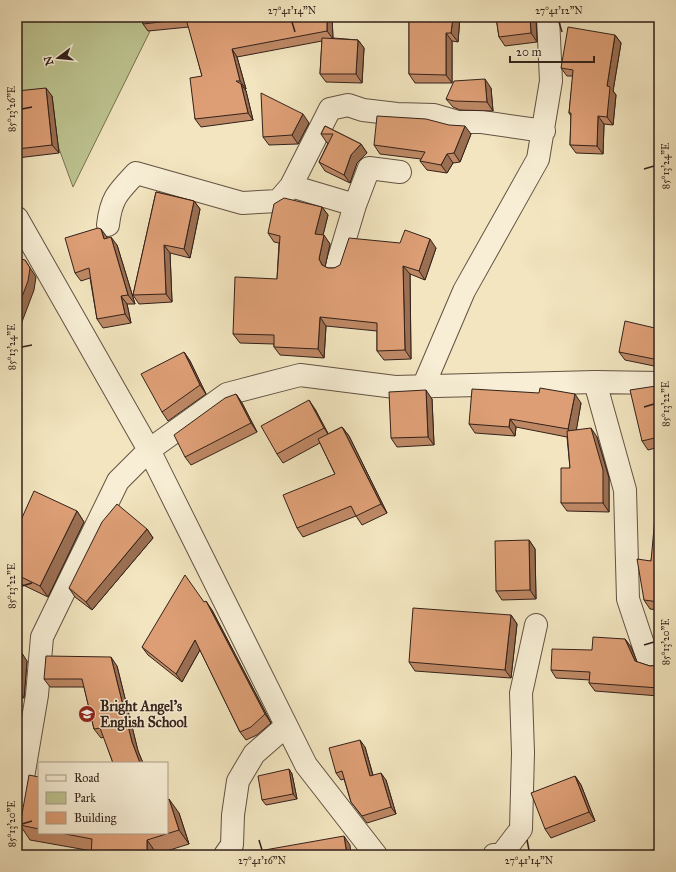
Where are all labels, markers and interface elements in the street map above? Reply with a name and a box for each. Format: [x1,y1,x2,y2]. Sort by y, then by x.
text: 27°41'14"N [268,5,317,17]
text: 27°41'12"N [535,5,583,17]
north arrow [38,38,78,78]
scale bar [510,38,594,64]
text: 20 m [516,45,542,59]
text: N [41,54,56,67]
text: 85°13'26"E [6,86,18,132]
text: 85°13'24"E [660,143,672,189]
text: 85°13'24"E [6,324,18,370]
text: 85°13'22"E [660,381,672,427]
text: 85°13'22"E [6,563,18,609]
text: 85°13'20"E [660,619,672,665]
place label: Bright Angel's English School [100,698,189,732]
school or university icon: Bright Angel's English School [77,704,97,724]
legend [38,762,168,834]
text: Road [74,771,100,785]
text: Park [74,791,96,805]
text: 85°13'20"E [6,801,18,847]
text: Building [74,811,117,826]
text: 27°41'16"N [238,855,286,867]
text: 27°41'14"N [505,855,554,867]

